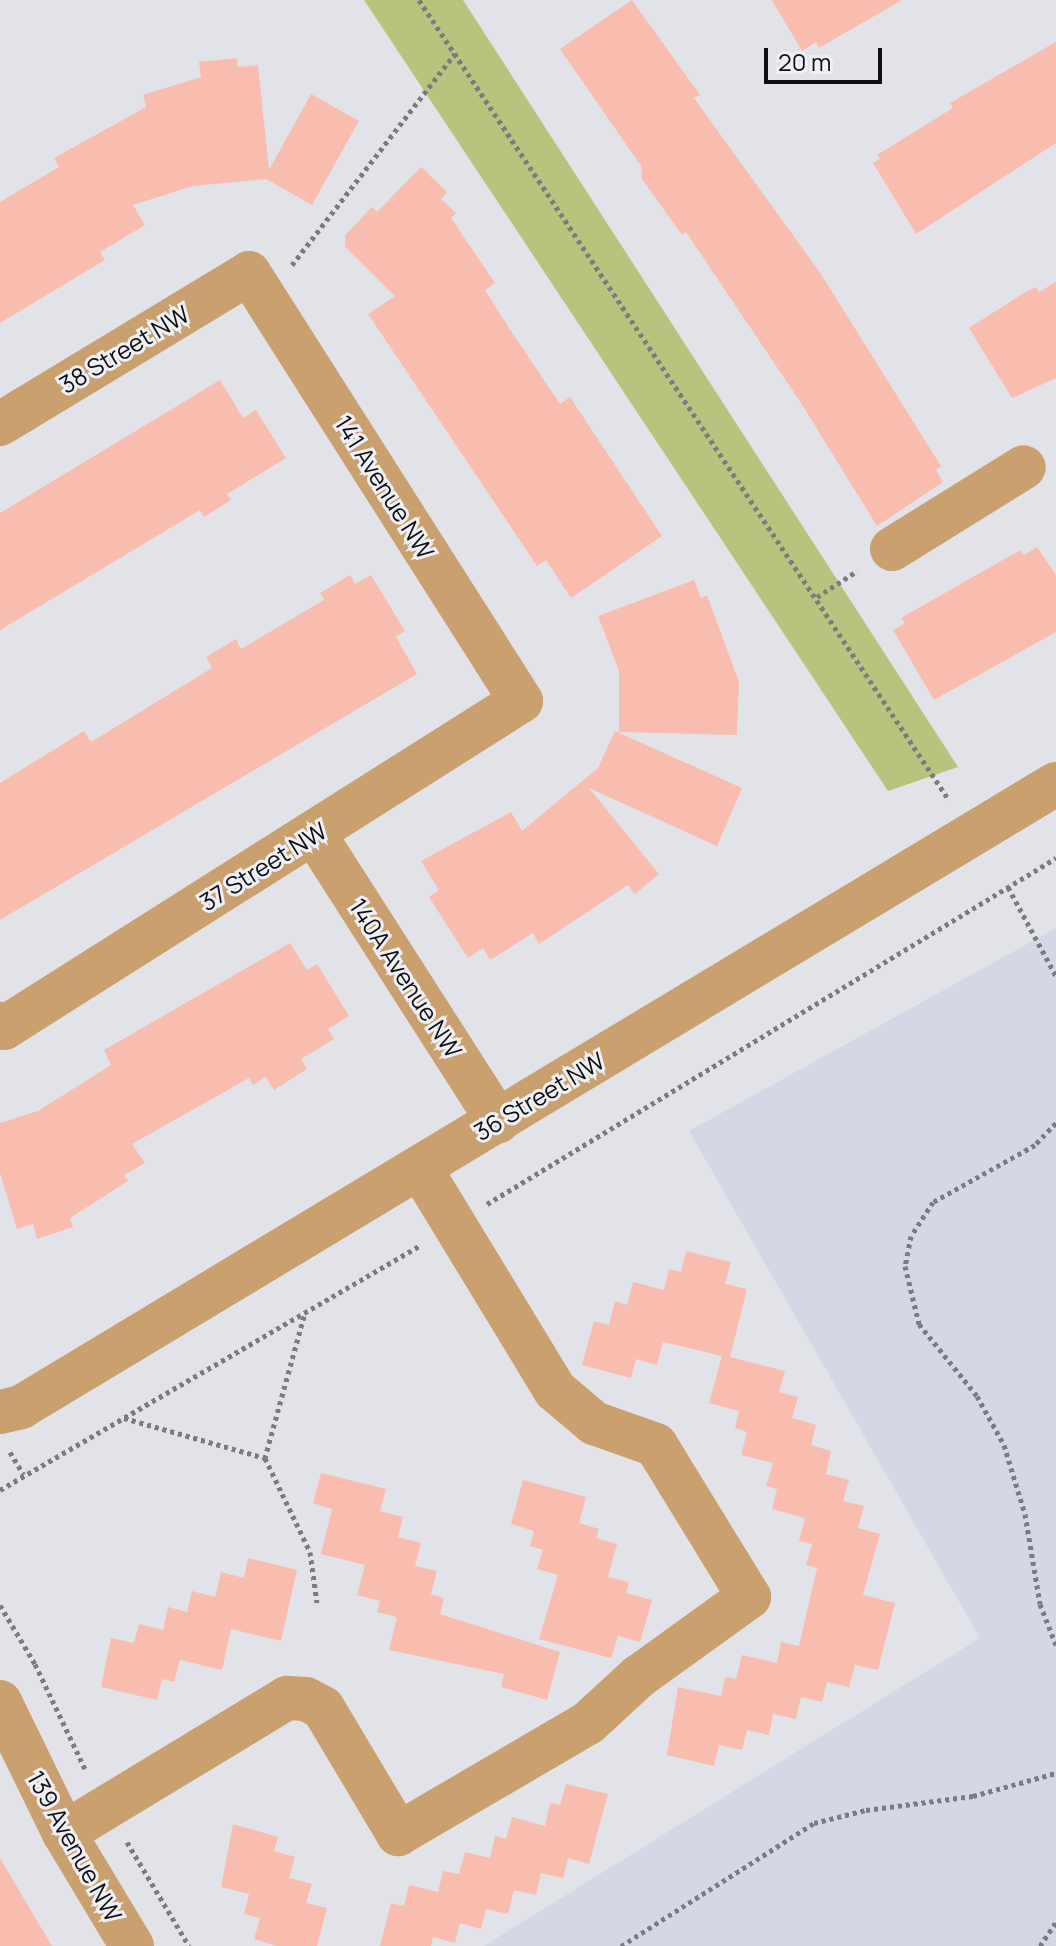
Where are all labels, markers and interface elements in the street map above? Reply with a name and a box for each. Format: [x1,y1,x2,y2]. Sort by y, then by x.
scale bar [768,32,886,82]
text: 20 m [778,45,831,78]
street label: 38 Street NW [54,299,194,399]
street label: 141 Avenue NW [329,410,441,564]
street label: 37 Street NW [194,816,332,916]
street label: 140A Avenue NW [344,893,468,1063]
street label: 36 Street NW [469,1046,609,1146]
street label: 139 Avenue NW [22,1765,128,1927]

